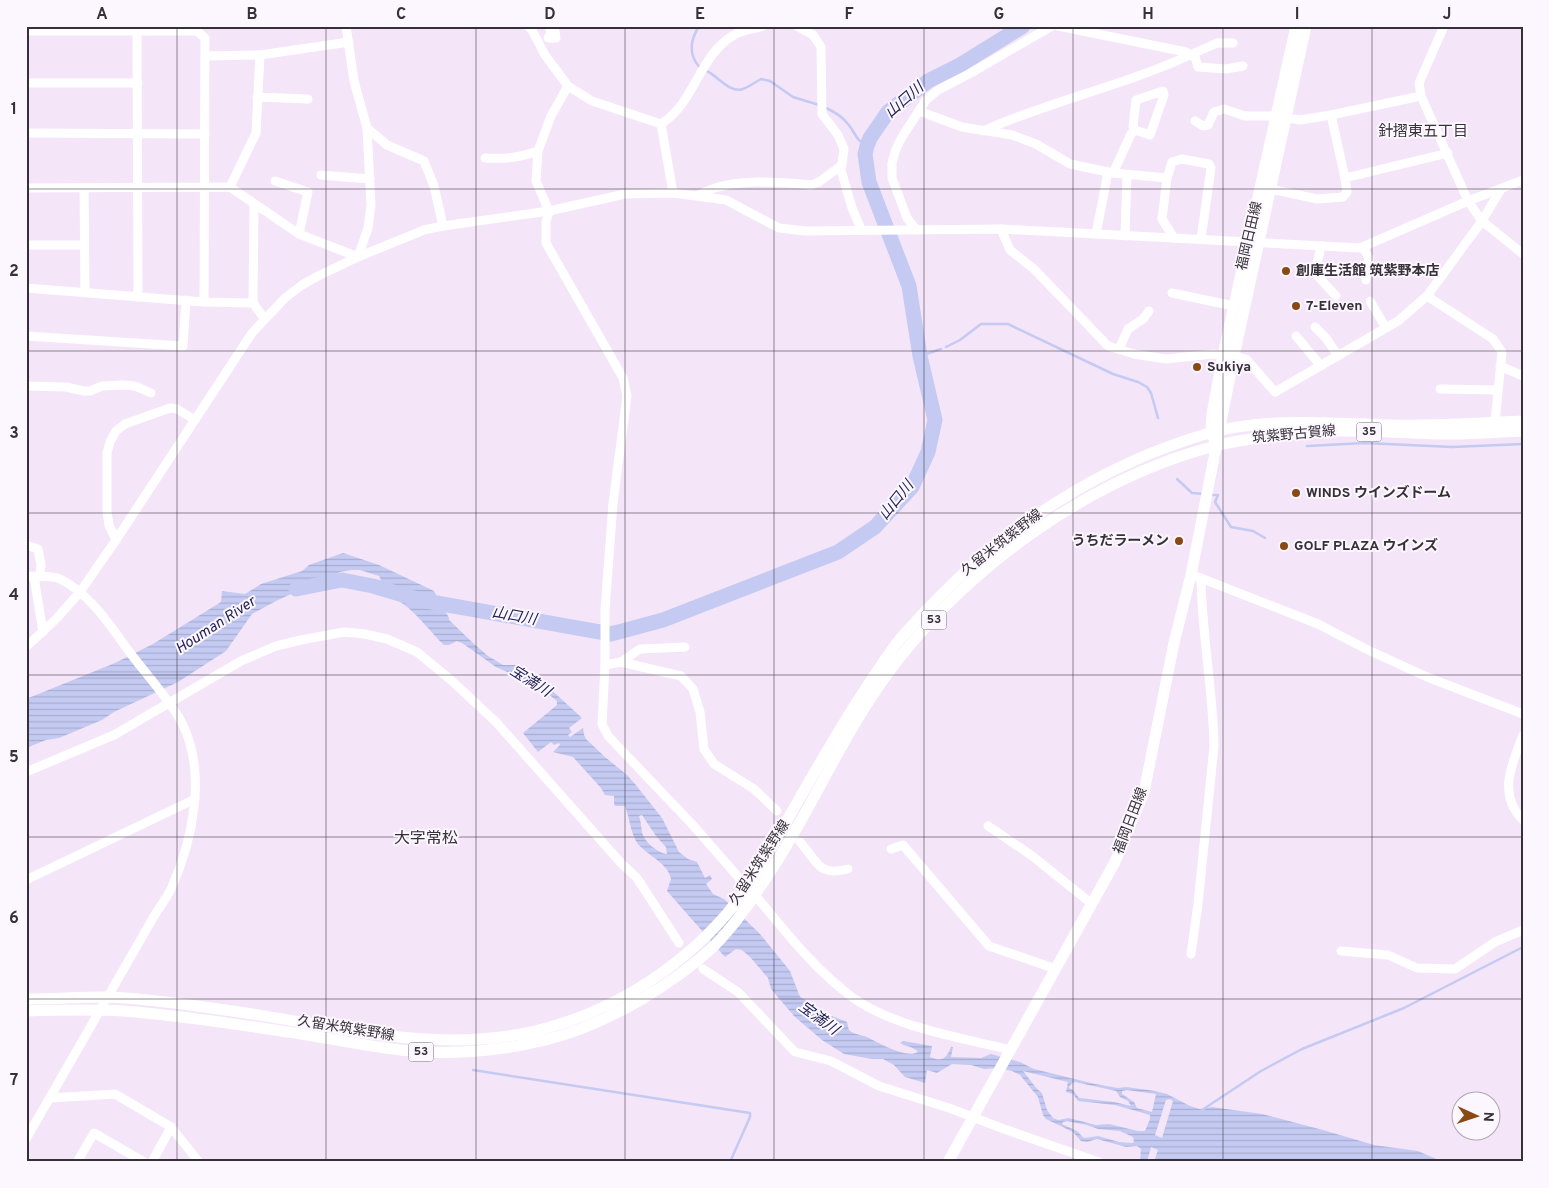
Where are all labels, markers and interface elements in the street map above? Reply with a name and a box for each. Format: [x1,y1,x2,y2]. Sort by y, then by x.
text: A [96,5,108,25]
text: B [246,5,258,25]
text: C [396,5,406,25]
text: D [544,5,556,25]
text: E [695,5,705,25]
text: F [844,5,854,25]
text: G [994,5,1004,25]
text: H [1142,5,1154,25]
text: I [1295,5,1299,25]
text: J [1443,5,1451,25]
water label: 山口川 [882,78,930,123]
text: 1 [11,100,17,120]
district label: 針摺東五丁目 [1378,123,1468,142]
street label: 福岡日田線 [1234,200,1266,272]
text: 2 [9,262,19,282]
place label: 創庫生活館 筑紫野本店 [1296,262,1440,280]
marker: 創庫生活館 筑紫野本店 [1280,265,1292,277]
place label: 7-Eleven [1306,298,1363,315]
marker: 7-Eleven [1290,300,1302,312]
place label: Sukiya [1207,359,1251,376]
marker: Sukiya [1191,361,1203,373]
road number: 35 [1356,422,1382,442]
street label: 筑紫野古賀線 [1251,423,1337,447]
text: 3 [9,424,19,444]
water label: 山口川 [875,476,920,524]
place label: WINDS ウインズドーム [1306,484,1451,502]
marker: WINDS ウインズドーム [1290,487,1302,499]
street label: 久留米筑紫野線 [958,506,1046,580]
place label: うちだラーメン [1072,533,1169,550]
marker: うちだラーメン [1173,535,1185,547]
place label: GOLF PLAZA ウインズ [1294,537,1438,555]
marker: GOLF PLAZA ウインズ [1278,540,1290,552]
text: 4 [9,586,19,606]
water label: Houman River [172,592,261,659]
water label: 山口川 [490,604,540,631]
road number: 53 [922,610,946,630]
water label: 宝満川 [506,662,556,703]
text: 5 [9,748,19,768]
street label: 福岡日田線 [1111,785,1151,857]
street label: 久留米筑紫野線 [726,817,794,909]
district label: 大字常松 [394,829,458,849]
text: 6 [9,909,19,929]
water label: 宝満川 [794,998,843,1041]
street label: 久留米筑紫野線 [296,1013,396,1045]
road number: 53 [408,1042,434,1062]
text: 7 [10,1071,18,1091]
north arrow [1452,1090,1502,1140]
text: N [1479,1111,1496,1122]

